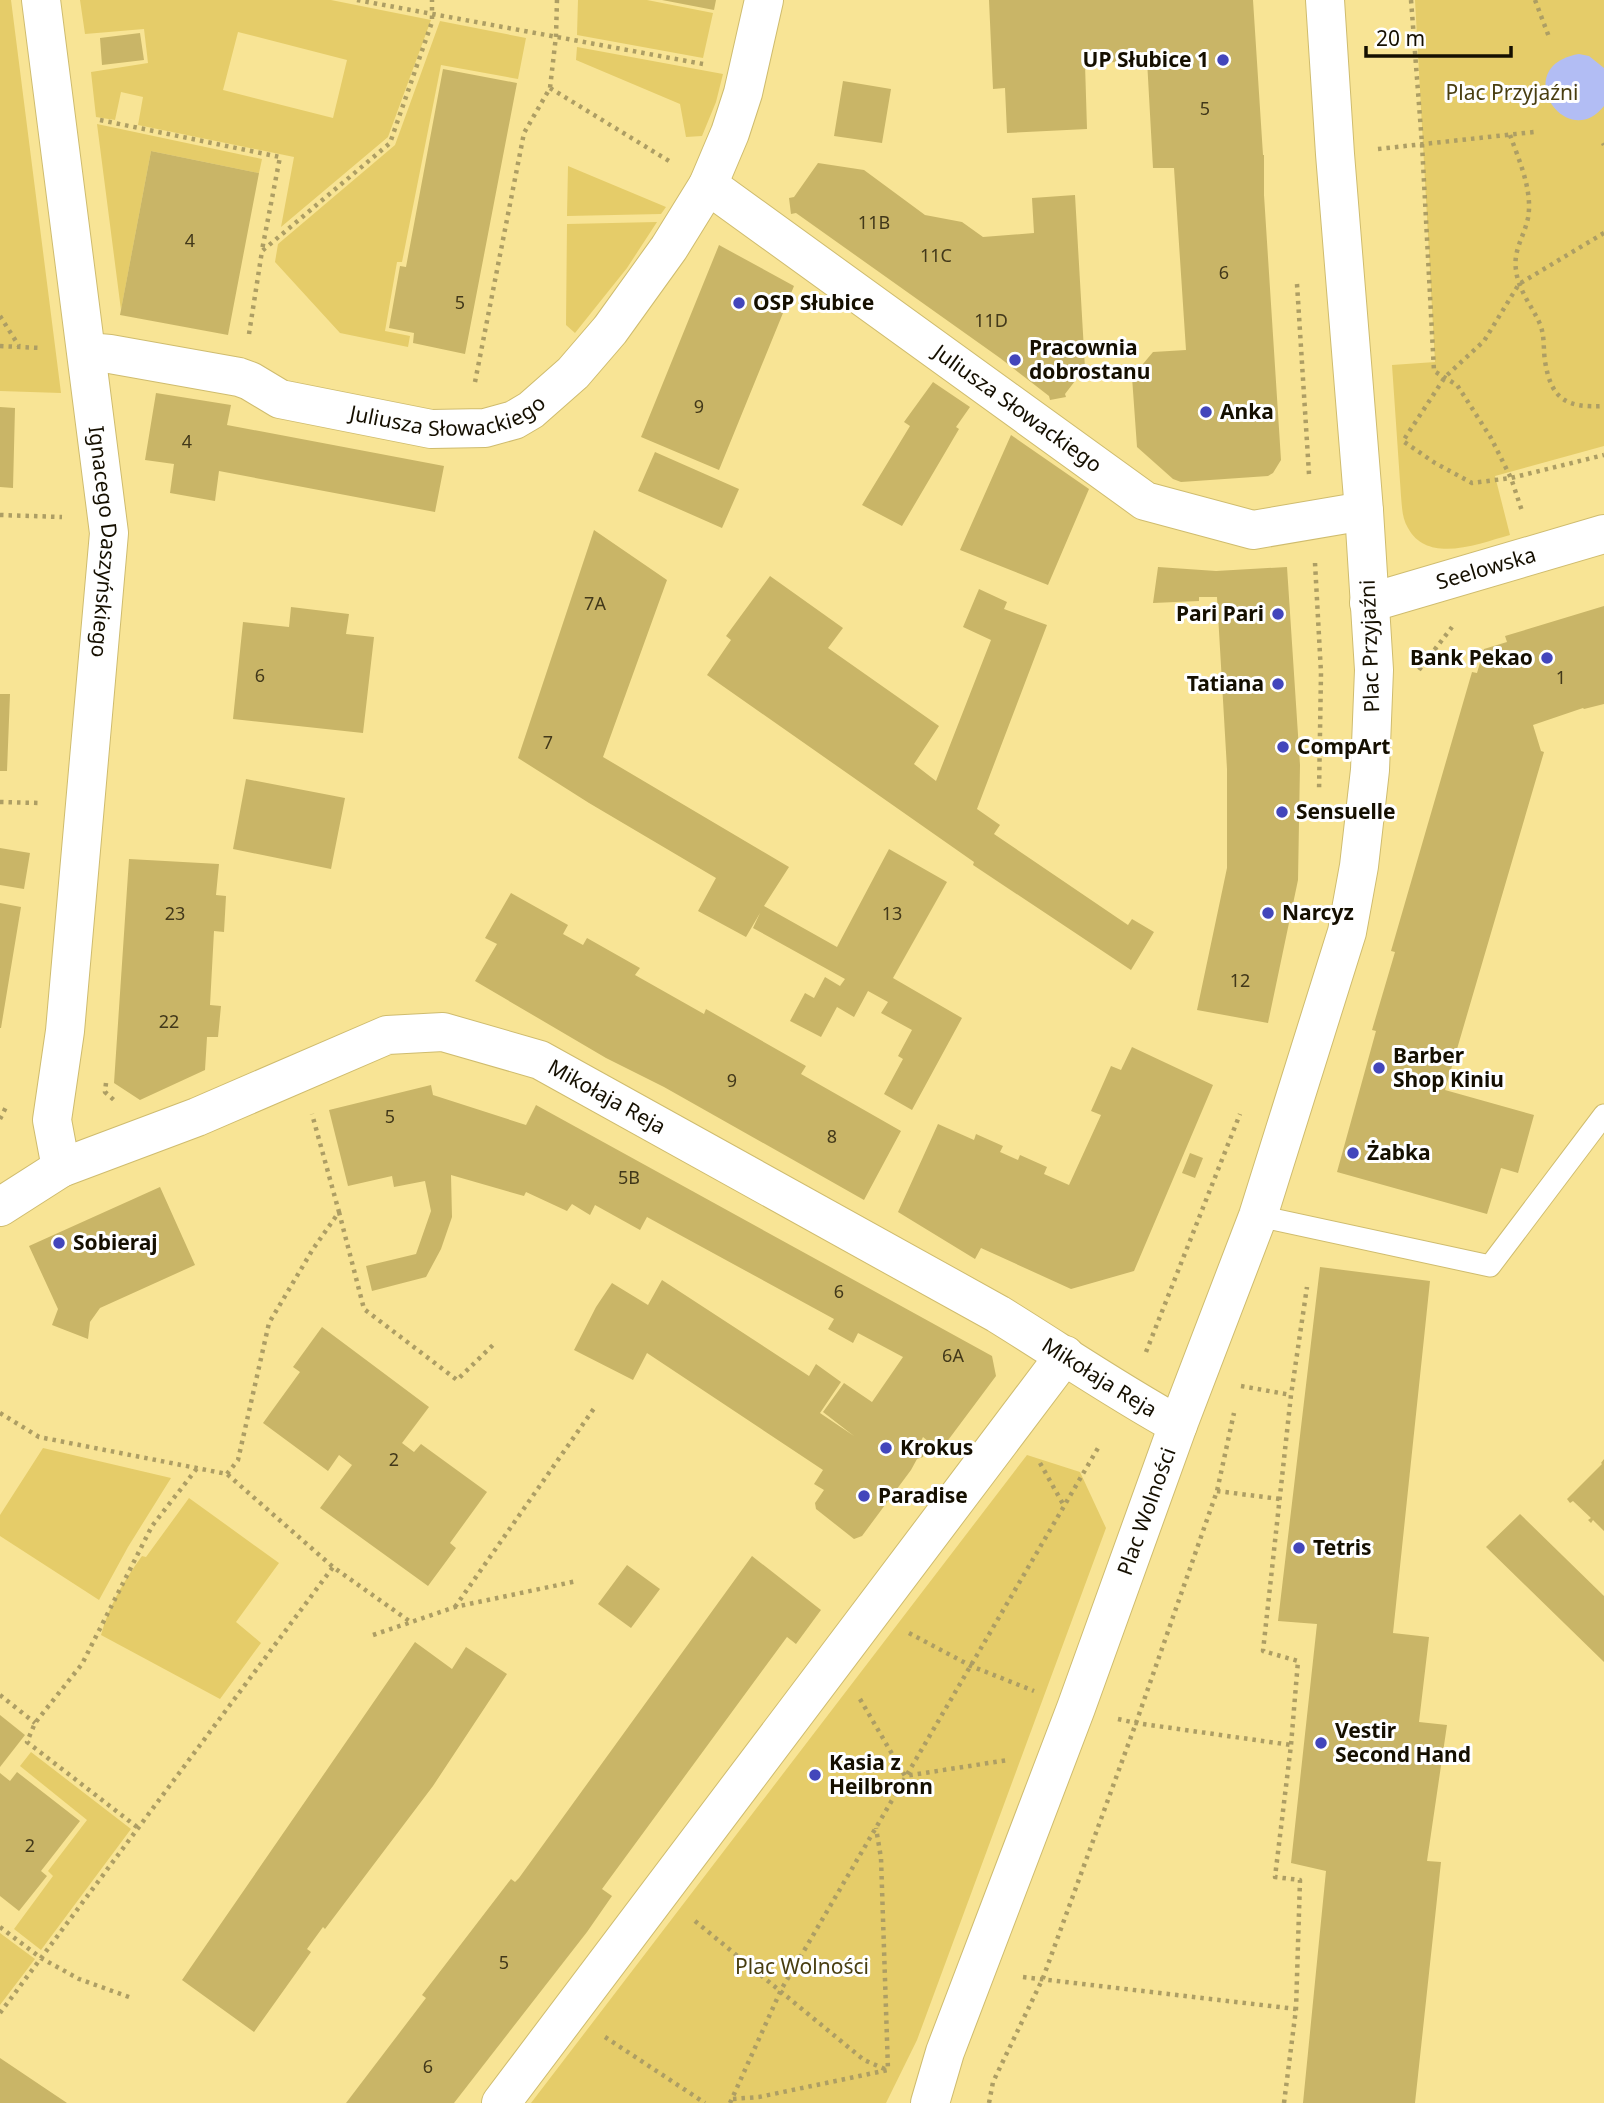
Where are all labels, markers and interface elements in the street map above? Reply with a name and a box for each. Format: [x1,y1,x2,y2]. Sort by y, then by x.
scale bar [1366,14,1511,58]
text: 20 m [1376,24,1425,52]
place label: UP Słubice 1 [1083,45,1209,73]
marker: UP Słubice 1 [1215,52,1231,68]
park label: Plac Przyjaźni [1446,78,1578,106]
house number: 5 [1200,96,1210,120]
house number: 11B [858,210,890,234]
house number: 4 [185,228,195,252]
house number: 11C [920,243,952,267]
house number: 6 [1219,260,1229,284]
place label: OSP Słubice [753,288,874,316]
house number: 5 [455,290,465,314]
marker: OSP Słubice [731,295,747,311]
house number: 11D [974,308,1008,332]
place label: Pracownia dobrostanu [1029,333,1150,385]
street label: Juliusza Słowackiego [927,336,1108,478]
marker: Pracownia dobrostanu [1007,352,1023,368]
street label: Juliusza Słowackiego [346,389,551,442]
house number: 9 [694,394,704,418]
place label: Anka [1220,397,1274,425]
marker: Anka [1198,404,1214,420]
street label: Ignacego Daszyńskiego [82,424,125,659]
house number: 4 [182,429,192,453]
street label: Seelowska [1433,540,1539,596]
street label: Plac Przyjaźni [1353,579,1385,713]
house number: 7A [584,591,606,615]
place label: Pari Pari [1176,599,1264,627]
marker: Pari Pari [1270,606,1286,622]
place label: Bank Pekao [1410,643,1533,671]
marker: Bank Pekao [1539,650,1555,666]
house number: 6 [255,663,265,687]
house number: 1 [1556,665,1566,689]
place label: Tatiana [1187,669,1264,697]
marker: Tatiana [1270,676,1286,692]
house number: 7 [543,730,553,754]
place label: CompArt [1297,732,1390,760]
marker: CompArt [1275,739,1291,755]
place label: Sensuelle [1296,797,1396,825]
marker: Sensuelle [1274,804,1290,820]
place label: Narcyz [1282,898,1354,926]
house number: 23 [165,901,185,925]
house number: 13 [882,901,902,925]
marker: Narcyz [1260,905,1276,921]
house number: 12 [1230,968,1250,992]
house number: 22 [159,1009,179,1033]
place label: Barber Shop Kiniu [1393,1041,1504,1093]
street label: Mikołaja Reja [543,1052,671,1140]
marker: Barber Shop Kiniu [1371,1060,1387,1076]
house number: 9 [727,1068,737,1092]
house number: 5 [385,1104,395,1128]
house number: 8 [827,1124,837,1148]
place label: Żabka [1367,1138,1431,1166]
marker: Żabka [1345,1145,1361,1161]
house number: 5B [618,1165,640,1189]
place label: Sobieraj [73,1228,158,1256]
marker: Sobieraj [51,1235,67,1251]
house number: 6 [834,1279,844,1303]
street label: Mikołaja Reja [1037,1330,1162,1423]
house number: 6A [942,1343,964,1367]
place label: Krokus [900,1433,973,1461]
marker: Krokus [878,1440,894,1456]
street label: Plac Wolności [1110,1443,1182,1579]
house number: 2 [389,1447,399,1471]
place label: Paradise [878,1481,968,1509]
marker: Paradise [856,1488,872,1504]
place label: Tetris [1313,1533,1372,1561]
marker: Tetris [1291,1540,1307,1556]
place label: Vestir Second Hand [1335,1716,1471,1768]
marker: Vestir Second Hand [1313,1735,1329,1751]
place label: Kasia z Heilbronn [829,1748,933,1800]
marker: Kasia z Heilbronn [807,1767,823,1783]
house number: 2 [25,1833,35,1857]
house number: 5 [499,1950,509,1974]
park label: Plac Wolności [735,1952,869,1980]
house number: 6 [423,2054,433,2078]

